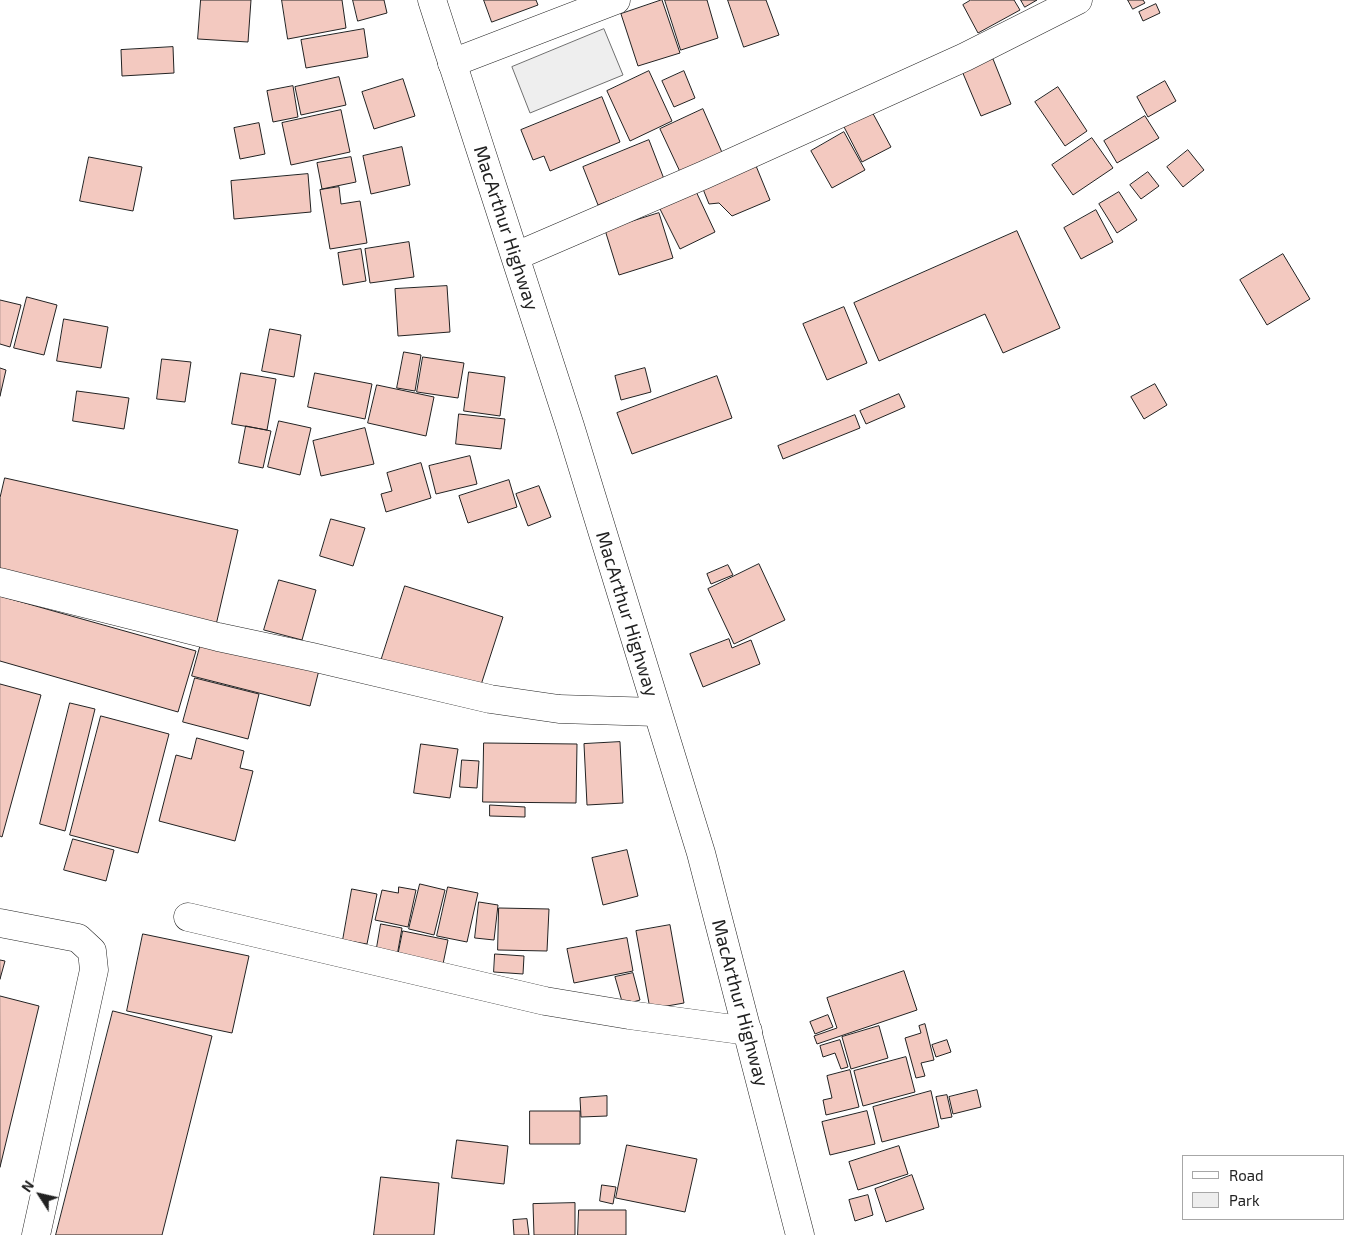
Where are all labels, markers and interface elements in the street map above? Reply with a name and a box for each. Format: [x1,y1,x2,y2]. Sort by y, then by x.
street label: MacArthur Highway [469,143,543,313]
street label: MacArthur Highway [591,528,663,700]
street label: MacArthur Highway [707,917,773,1089]
legend [1182,1155,1344,1220]
text: Road [1229,1166,1264,1184]
north arrow [15,1170,65,1220]
text: N [17,1177,37,1195]
text: Park [1229,1191,1260,1209]

